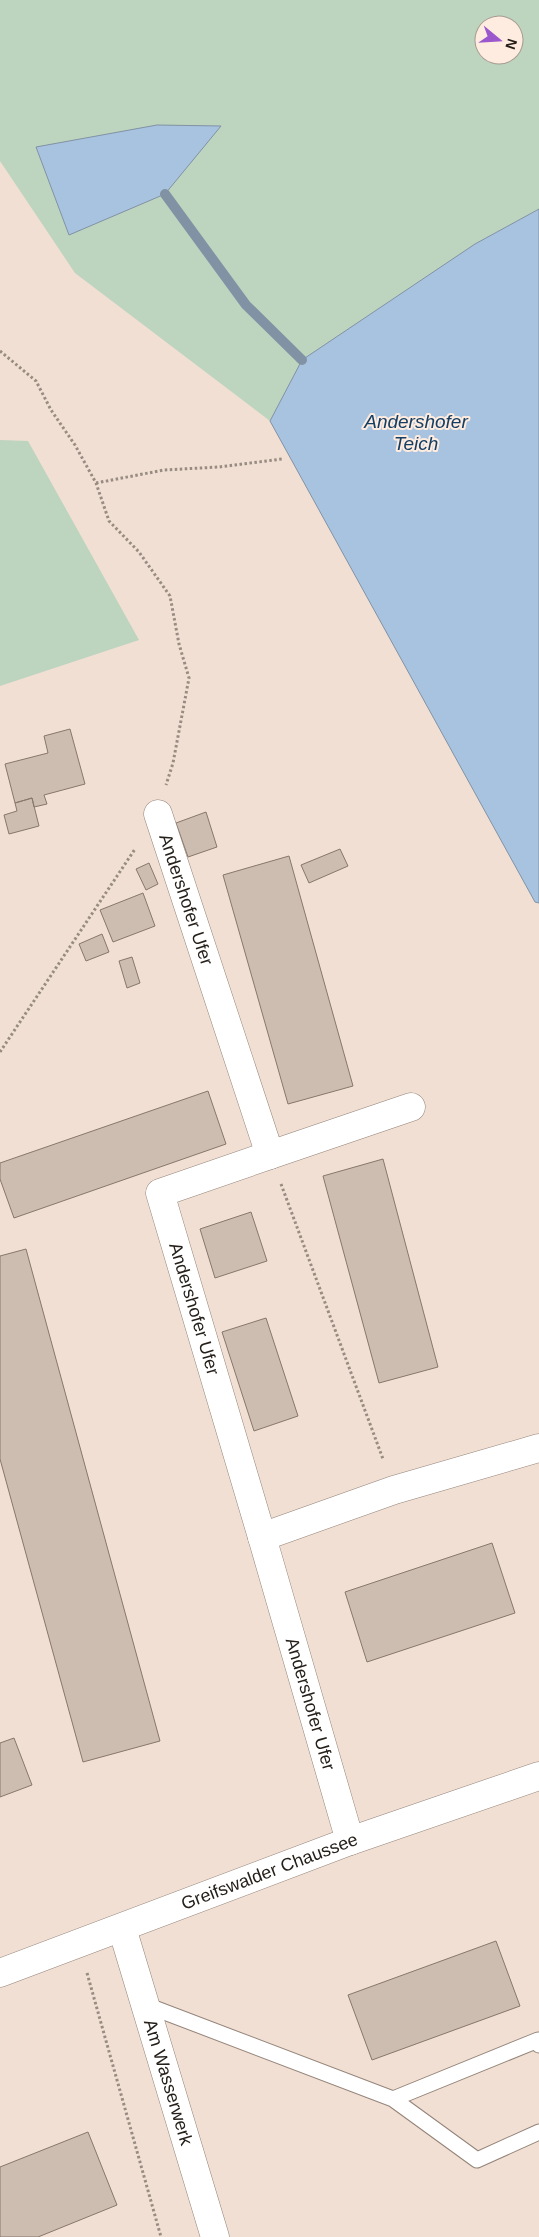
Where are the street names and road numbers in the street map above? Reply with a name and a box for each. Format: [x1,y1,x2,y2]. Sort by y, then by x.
street label: Andershofer Ufer [155,831,217,968]
street label: Andershofer Ufer [165,1240,223,1377]
street label: Andershofer Ufer [282,1635,339,1773]
street label: Greifswalder Chaussee [178,1829,360,1914]
street label: Am Wasserwerk [140,2017,197,2148]

